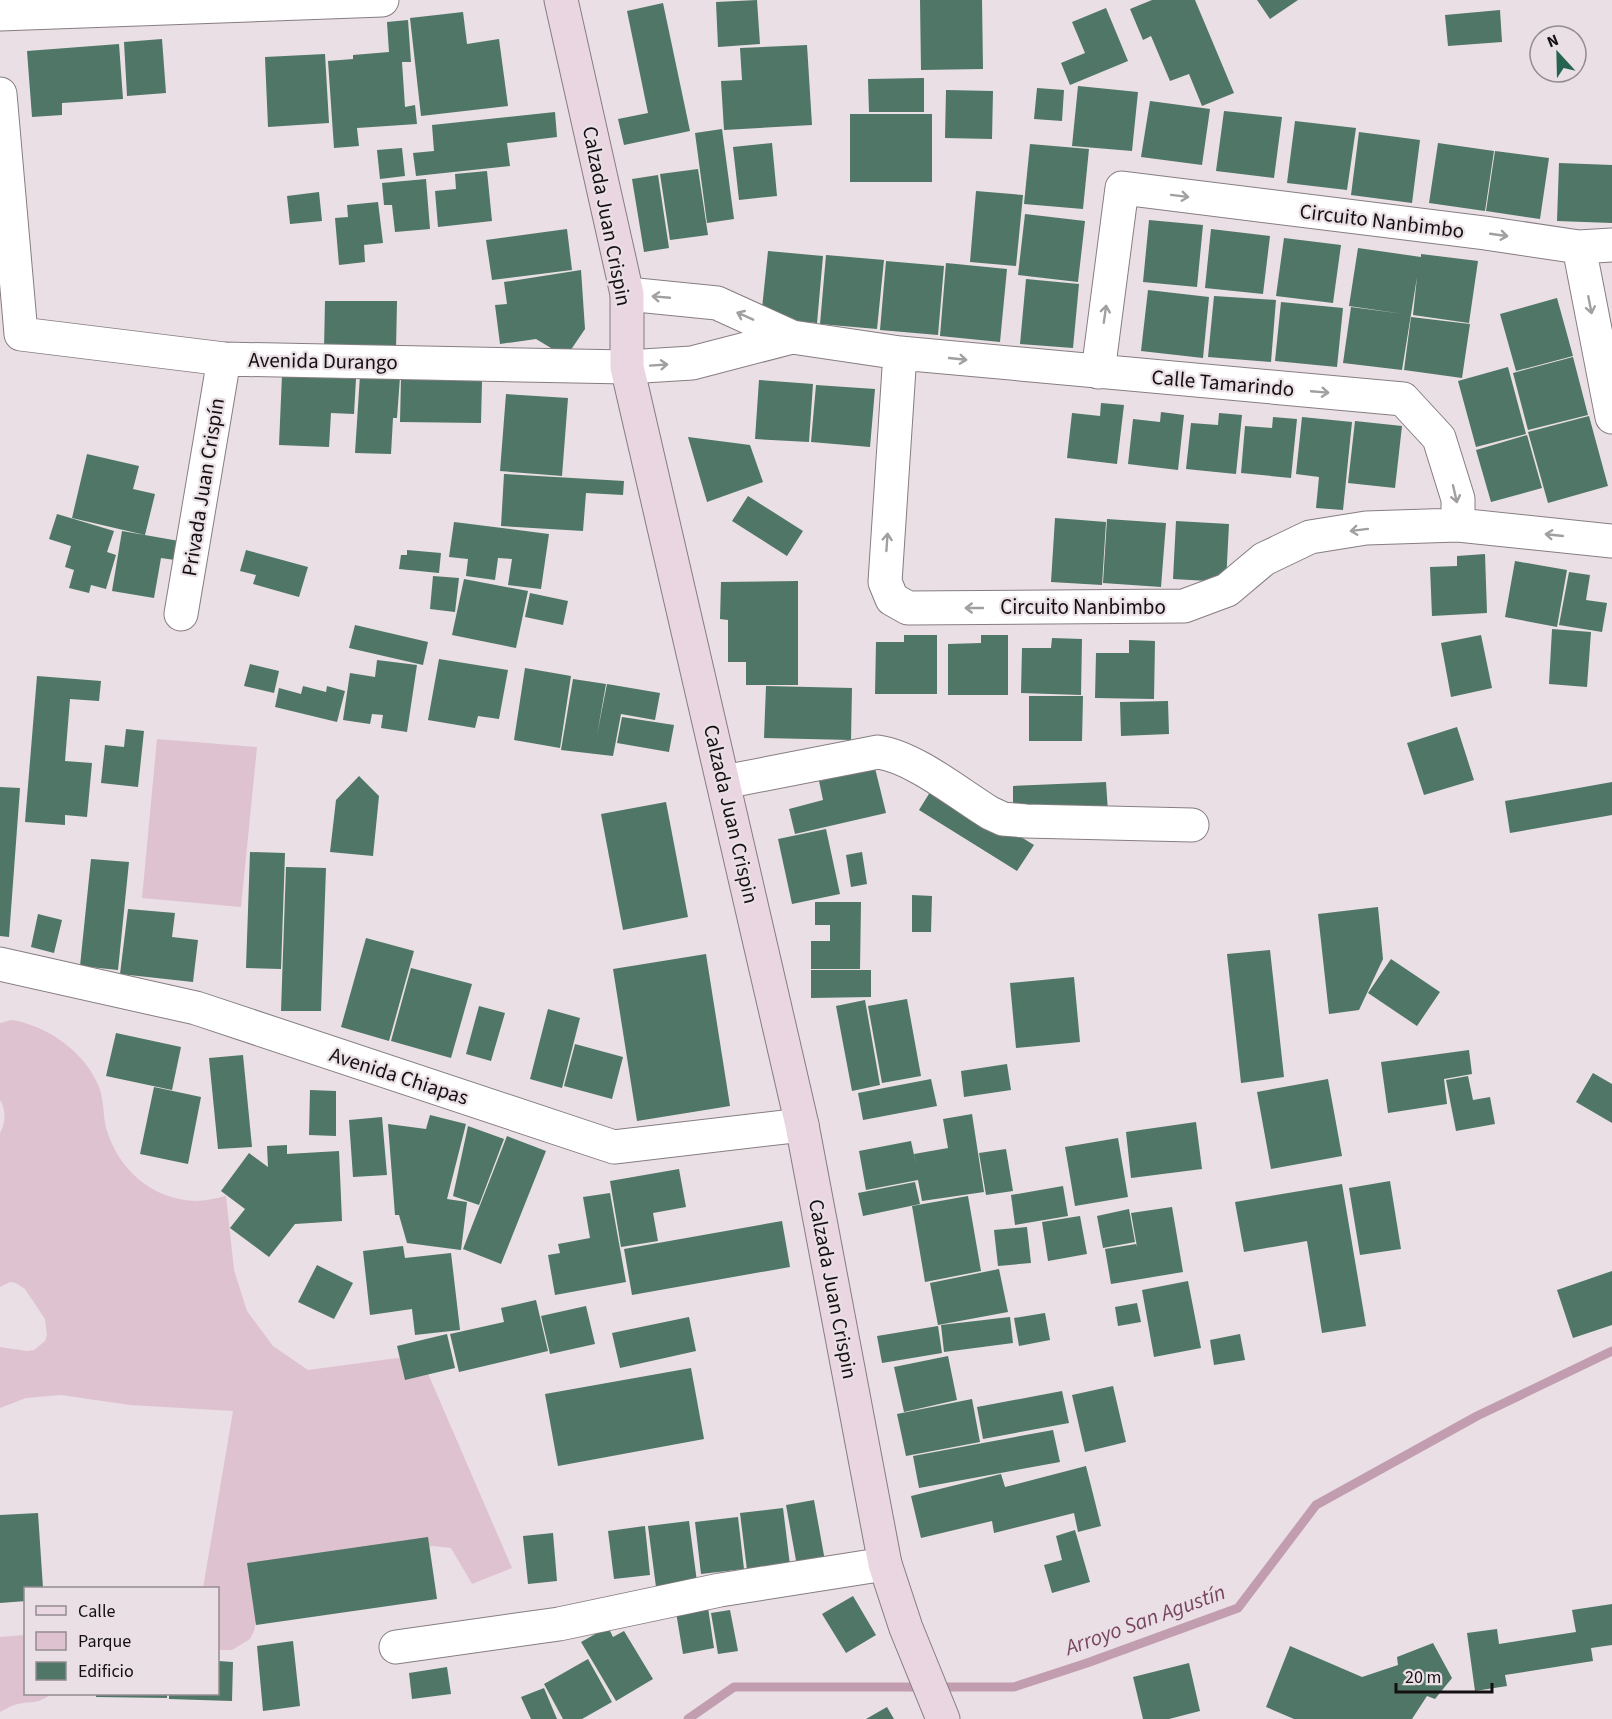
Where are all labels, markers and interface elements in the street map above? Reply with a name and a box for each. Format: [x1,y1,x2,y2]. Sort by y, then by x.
north arrow [1528,24,1588,84]
text: N [1544,29,1562,53]
street label: Calzada Juan Crispin [575,123,639,309]
one-way arrow [1170,190,1190,201]
street label: Circuito Nanbimbo [1298,196,1466,246]
one-way arrow [1488,230,1508,241]
one-way arrow [652,291,672,302]
one-way arrow [1585,294,1596,314]
one-way arrow [1100,305,1111,325]
one-way arrow [736,309,754,321]
street label: Avenida Durango [248,345,398,377]
one-way arrow [948,354,968,365]
one-way arrow [649,359,669,370]
street label: Calle Tamarindo [1150,362,1296,404]
one-way arrow [1309,387,1329,398]
street label: Privada Juan Crispín [174,396,232,578]
one-way arrow [1450,484,1462,503]
one-way arrow [1350,524,1370,535]
one-way arrow [1544,529,1564,540]
one-way arrow [882,532,893,552]
street label: Circuito Nanbimbo [1000,592,1166,622]
one-way arrow [965,602,985,614]
street label: Calzada Juan Crispin [696,722,766,906]
street label: Avenida Chiapas [326,1039,472,1113]
street label: Calzada Juan Crispin [801,1196,865,1382]
water label: Arroyo San Agustín [1059,1576,1230,1664]
legend [24,1587,219,1695]
text: Calle [78,1599,116,1624]
text: Parque [78,1629,131,1654]
scale bar [1396,1656,1492,1694]
text: Edificio [78,1659,134,1684]
text: 20 m [1405,1665,1441,1690]

